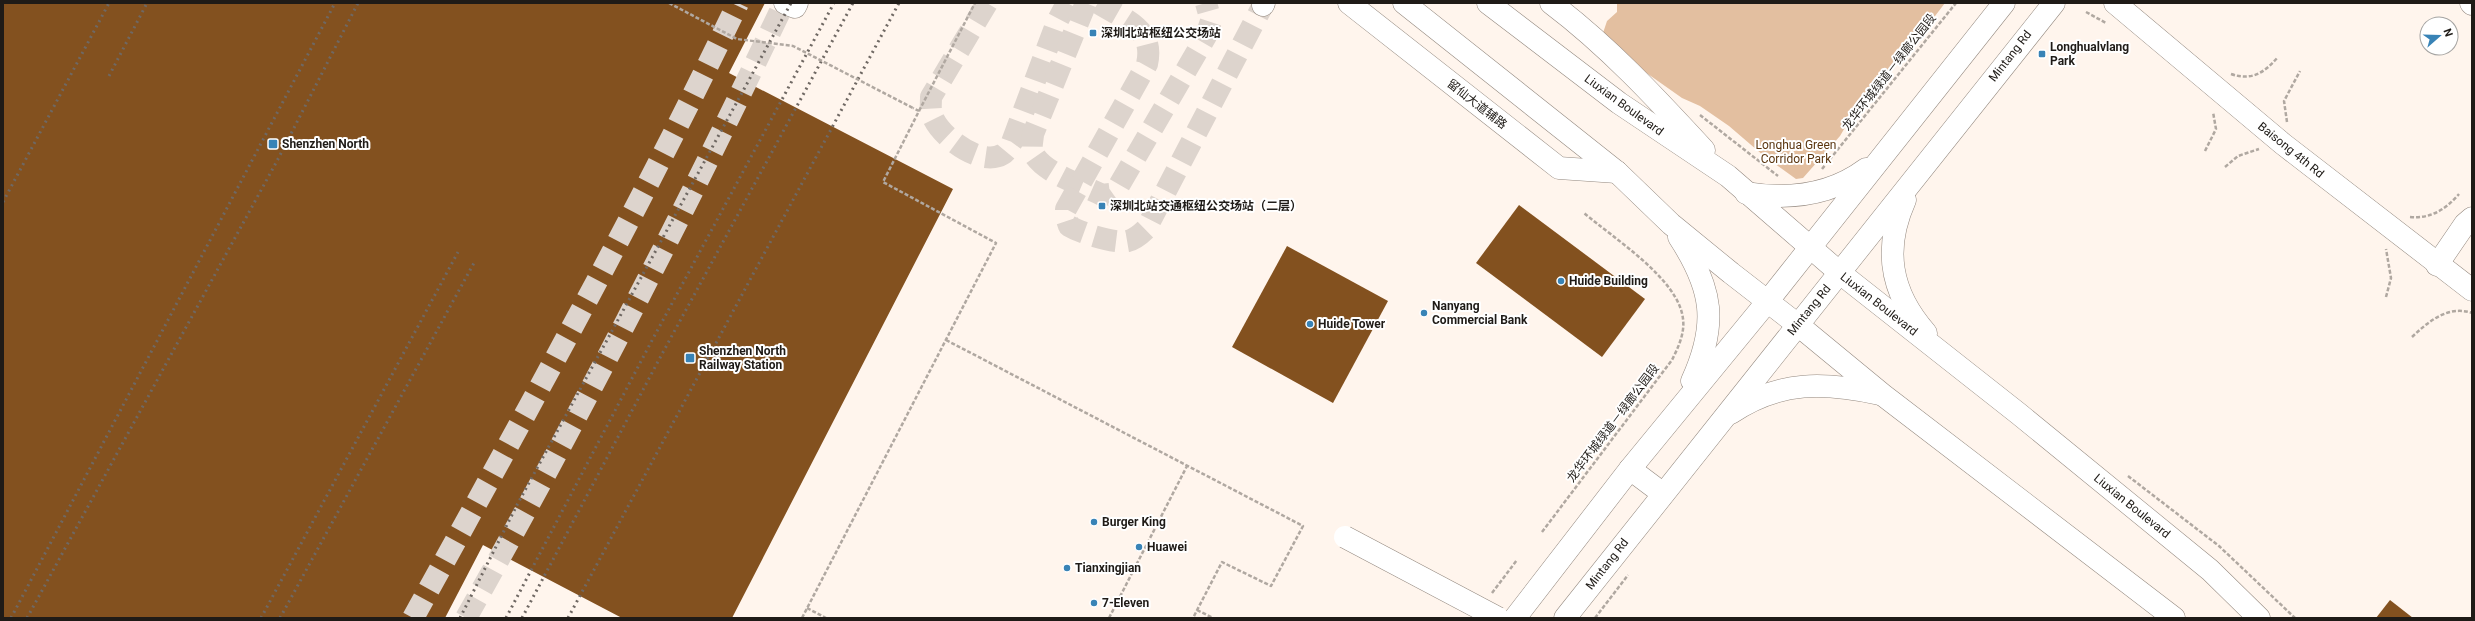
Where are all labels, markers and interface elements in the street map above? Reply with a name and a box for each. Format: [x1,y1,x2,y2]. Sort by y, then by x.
street label: 龙华环城绿道－绿廊公园段 [1839,11,1939,133]
north arrow [2419,16,2459,56]
place label: 深圳北站枢纽公交场站 [1101,26,1221,40]
text: N [2440,27,2455,39]
marker: 深圳北站枢纽公交场站 [1088,28,1098,38]
street label: Mintang Rd [1986,28,2034,84]
place label: Longhualvlang Park [2050,40,2129,68]
marker: Longhualvlang Park [2037,49,2047,59]
street label: Liuxian Boulevard [1582,72,1666,138]
street label: 留仙大道辅路 [1444,76,1510,132]
street label: Baisong 4th Rd [2255,119,2327,181]
place label: Shenzhen North [282,137,369,151]
marker: Shenzhen North [267,138,279,150]
park label: Longhua Green Corridor Park [1756,138,1836,166]
place label: 深圳北站交通枢纽公交场站（二层） [1110,199,1302,213]
marker: 深圳北站交通枢纽公交场站（二层） [1097,201,1107,211]
street label: Liuxian Boulevard [1838,270,1920,338]
place label: Huide Building [1569,274,1648,288]
marker: Huide Building [1556,276,1566,286]
street label: Mintang Rd [1784,282,1834,338]
place label: Nanyang Commercial Bank [1432,299,1528,327]
marker: Nanyang Commercial Bank [1419,308,1429,318]
place label: Huide Tower [1318,317,1386,331]
marker: Huide Tower [1305,319,1315,329]
place label: Shenzhen North Railway Station [699,344,786,372]
marker: Shenzhen North Railway Station [684,352,696,364]
street label: 龙华环城绿道－绿廊公园段 [1564,361,1662,485]
street label: Liuxian Boulevard [2091,471,2173,541]
place label: Burger King [1102,515,1166,529]
marker: Burger King [1089,517,1099,527]
street label: Mintang Rd [1583,536,1631,592]
place label: Huawei [1147,540,1187,554]
marker: Huawei [1134,542,1144,552]
place label: Tianxingjian [1075,561,1141,575]
marker: Tianxingjian [1062,563,1072,573]
place label: 7-Eleven [1102,596,1149,610]
marker: 7-Eleven [1089,598,1099,608]

